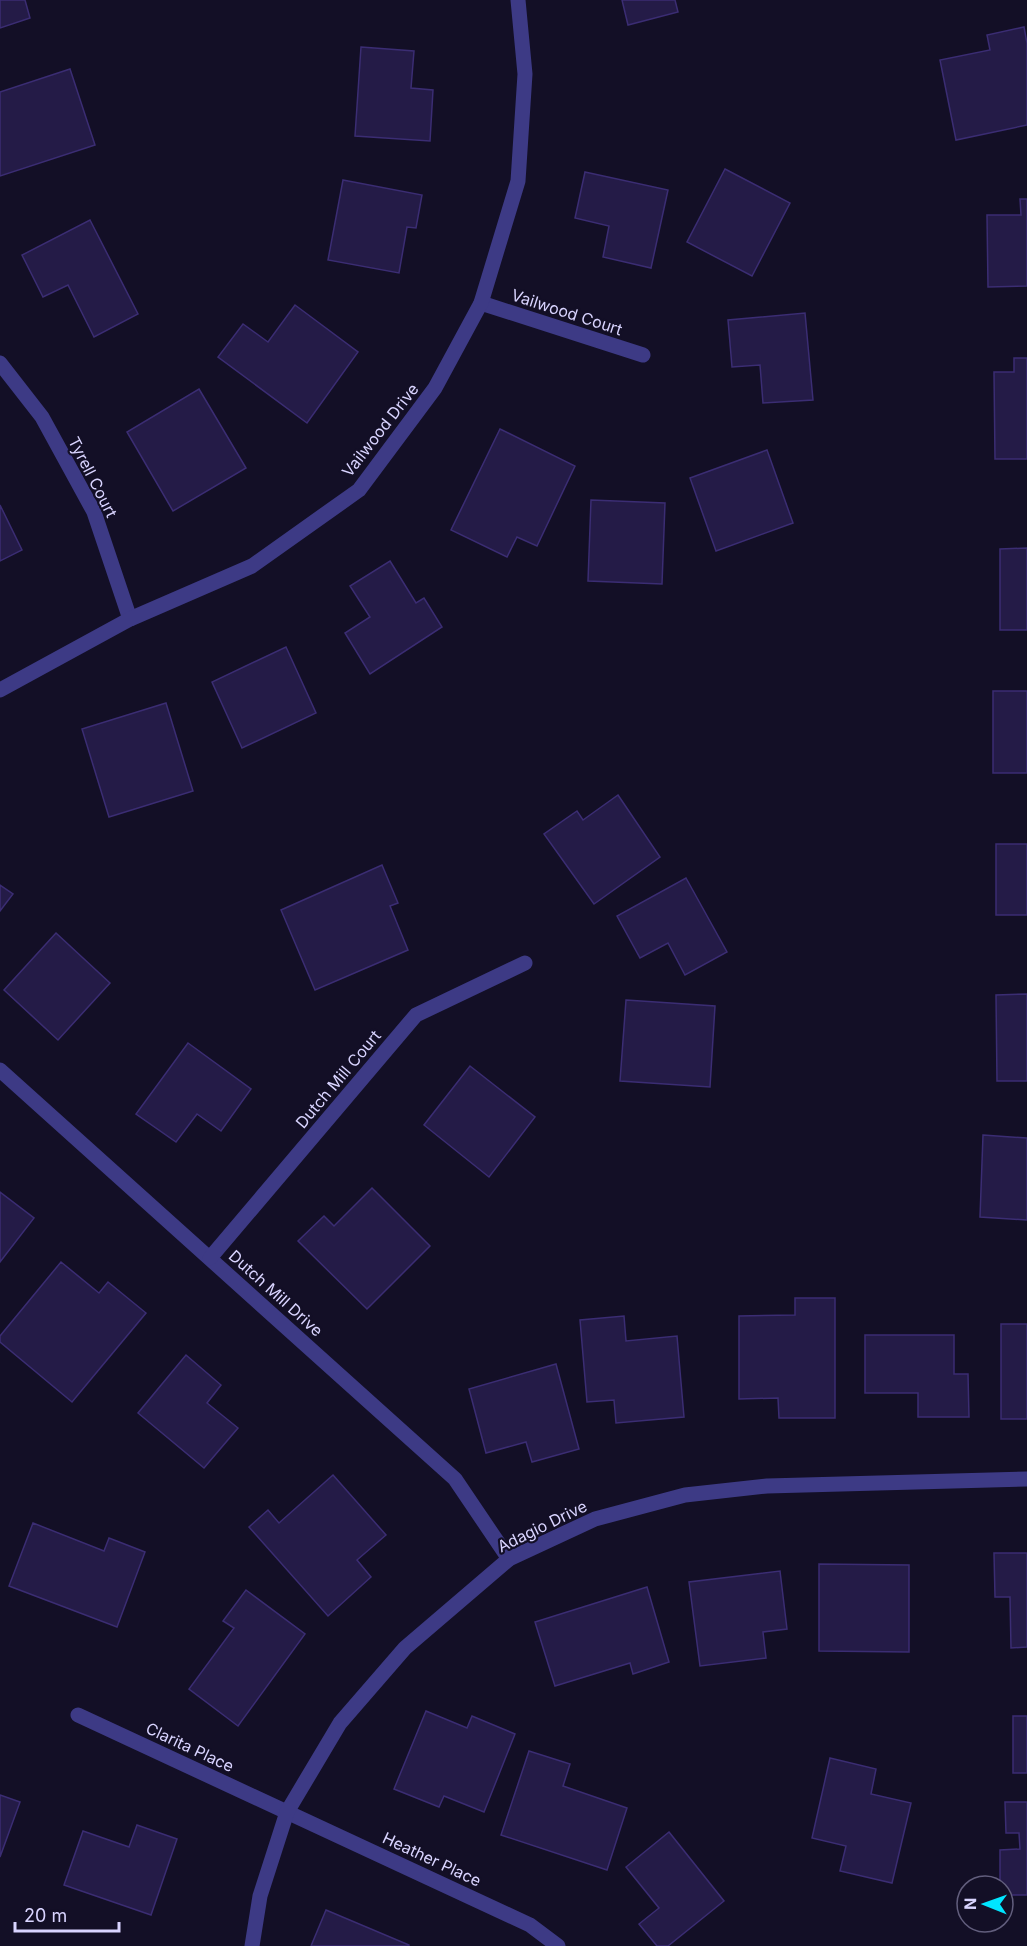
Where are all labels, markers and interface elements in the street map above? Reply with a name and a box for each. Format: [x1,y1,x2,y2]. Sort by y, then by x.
street label: Vailwood Court [509,285,625,339]
street label: Vailwood Drive [337,379,423,481]
street label: Tyrell Court [64,433,122,521]
street label: Dutch Mill Court [291,1026,385,1132]
street label: Dutch Mill Drive [225,1246,327,1340]
street label: Adagio Drive [494,1496,590,1556]
street label: Clarita Place [143,1718,237,1776]
street label: Heather Place [380,1827,484,1891]
north arrow [955,1874,1015,1934]
scale bar [15,1895,118,1933]
text: N [960,1897,980,1910]
text: 20 m [24,1905,67,1926]

